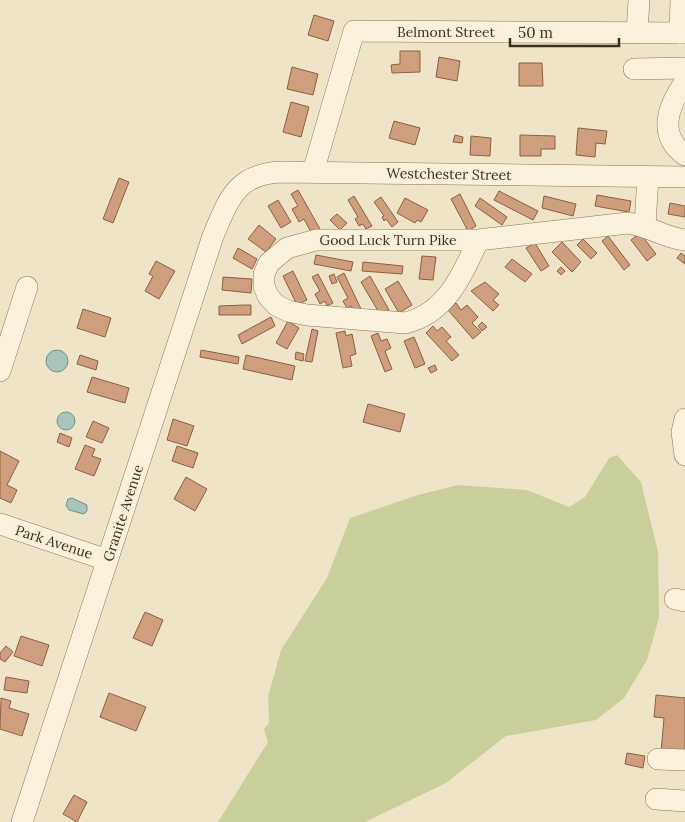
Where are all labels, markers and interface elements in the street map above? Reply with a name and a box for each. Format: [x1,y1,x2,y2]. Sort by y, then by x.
scale bar [510,15,619,47]
street label: Belmont Street [397,23,496,41]
text: 50 m [518,23,553,42]
street label: Westchester Street [386,164,512,184]
street label: Good Luck Turn Pike [320,231,457,249]
street label: Granite Avenue [99,462,147,564]
street label: Park Avenue [13,521,95,563]

